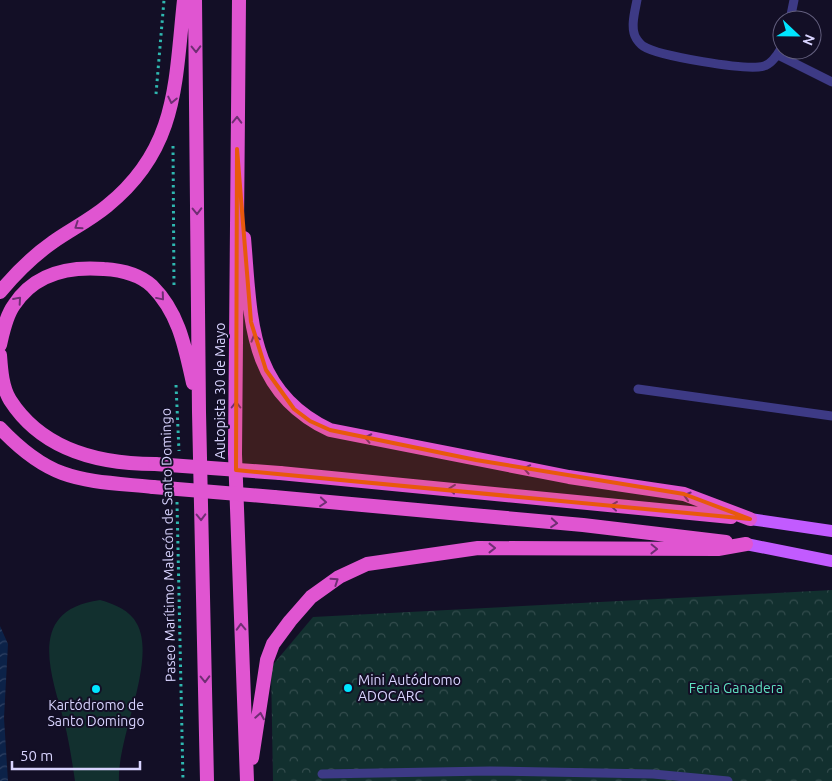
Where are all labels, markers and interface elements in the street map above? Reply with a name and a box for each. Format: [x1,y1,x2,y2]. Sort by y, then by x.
north arrow [772,10,822,60]
text: N [800,32,818,48]
one-way arrow [191,45,201,53]
one-way arrow [167,96,178,105]
one-way arrow [232,116,242,124]
one-way arrow [192,208,202,215]
one-way arrow [74,220,83,229]
one-way arrow [155,291,164,300]
one-way arrow [13,297,22,306]
street label: Autopista 30 de Mayo [212,323,228,459]
one-way arrow [250,334,261,342]
one-way arrow [230,401,241,409]
street label: Paseo Marítimo Malecón de Santo Domingo [158,408,178,682]
one-way arrow [363,433,372,444]
one-way arrow [523,465,532,475]
one-way arrow [448,484,456,495]
one-way arrow [684,492,692,502]
one-way arrow [319,496,327,507]
one-way arrow [610,500,618,511]
one-way arrow [196,513,206,521]
one-way arrow [551,517,559,528]
one-way arrow [488,543,496,553]
one-way arrow [650,543,658,554]
one-way arrow [329,578,338,587]
one-way arrow [236,623,247,631]
place label: Mini Autódromo ADOCARC [358,672,461,704]
one-way arrow [199,675,210,683]
park label: Feria Ganadera [689,680,783,696]
marker: Mini Autódromo ADOCARC [342,682,354,694]
marker: Kartódromo de Santo Domingo [90,683,102,695]
place label: Kartódromo de Santo Domingo [47,697,145,729]
one-way arrow [254,711,264,720]
scale bar [12,738,140,770]
text: 50 m [20,747,53,764]

